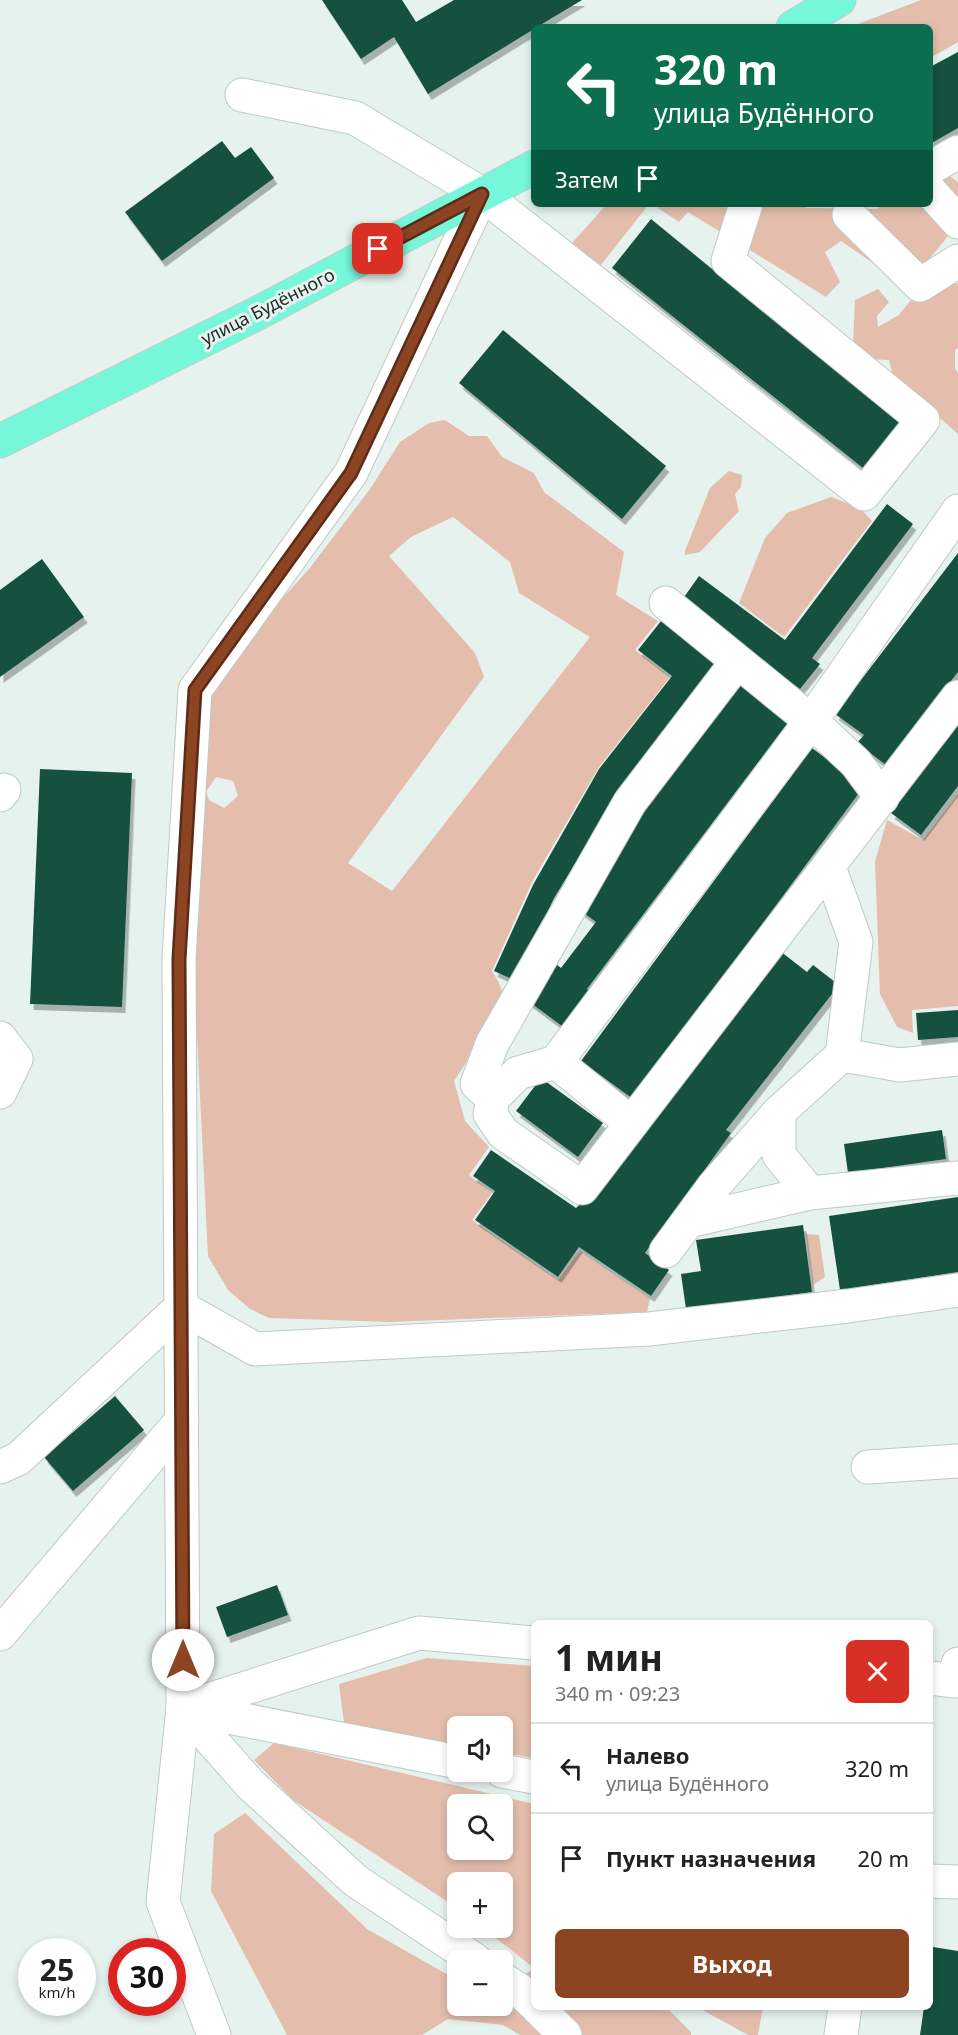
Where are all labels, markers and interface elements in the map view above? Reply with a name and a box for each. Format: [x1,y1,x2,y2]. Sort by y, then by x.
text: 320 m [654,40,778,97]
icon: left [555,48,633,126]
text: улица Будённого [654,94,874,131]
icon: arrive [631,162,664,195]
text: Затем [555,164,619,194]
pin [352,223,403,274]
icon: arrive [361,232,394,265]
street label: улица Будённого [197,262,338,350]
position arrow [151,1628,215,1692]
text: 1 мин [555,1633,663,1682]
button: close [846,1640,909,1703]
text: 340 m · 09:23 [555,1680,680,1707]
map controls [447,1716,513,2016]
button: sound [447,1716,513,1782]
text: Налево [606,1740,689,1770]
icon: left [555,1752,588,1785]
text: 320 m [845,1753,909,1783]
text: улица Будённого [606,1770,769,1797]
button: search [447,1794,513,1860]
icon: arrive [555,1842,588,1875]
text: Пункт назначения [606,1843,816,1873]
text: 20 m [858,1843,909,1873]
button: + [447,1872,513,1938]
button: Выход [555,1929,909,1998]
speed limit sign: 30 [108,1938,186,2016]
text: 25 [40,1949,74,1990]
button: − [447,1950,513,2016]
text: km/h [39,1982,75,2002]

